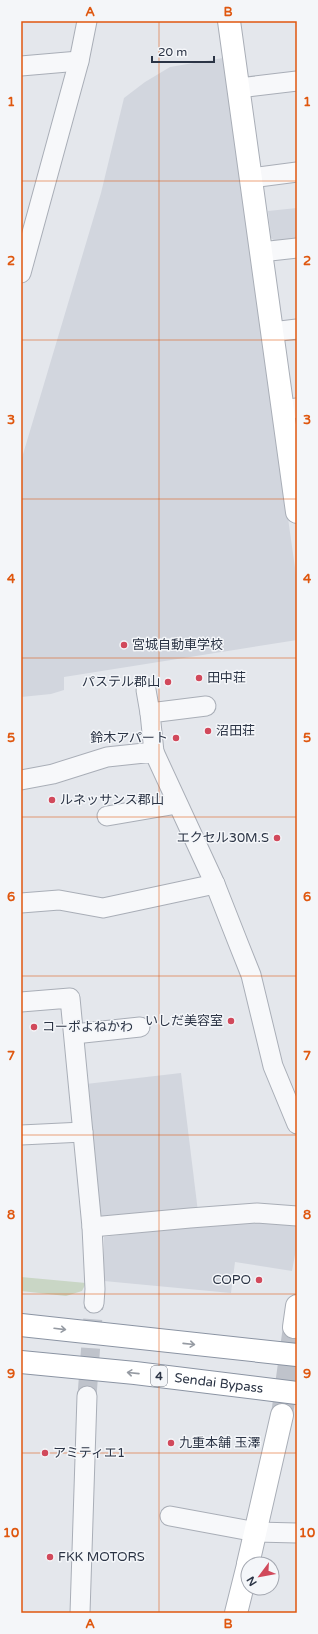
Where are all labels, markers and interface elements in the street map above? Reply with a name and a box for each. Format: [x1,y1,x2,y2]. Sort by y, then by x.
text: A [85,4,95,20]
text: B [223,4,233,20]
scale bar [152,38,214,64]
text: 20 m [158,45,187,59]
text: 1 [7,94,15,110]
text: 1 [303,94,311,110]
text: 2 [7,253,15,269]
text: 2 [303,253,311,269]
text: 3 [7,412,15,428]
text: 3 [303,412,311,428]
text: 4 [7,571,16,587]
text: 4 [303,571,312,587]
place label: 宮城自動車学校 [132,637,223,653]
marker: 宮城自動車学校 [119,640,129,650]
place label: 田中荘 [207,670,246,686]
marker: 田中荘 [194,673,204,683]
place label: パステル郡山 [82,674,160,690]
marker: パステル郡山 [163,677,173,687]
place label: 沼田荘 [216,723,255,739]
marker: 沼田荘 [203,726,213,736]
text: 5 [7,730,15,746]
place label: 鈴木アパート [90,730,168,746]
text: 5 [303,730,311,746]
marker: 鈴木アパート [171,733,181,743]
place label: ルネッサンス郡山 [60,792,164,808]
marker: ルネッサンス郡山 [47,795,57,805]
place label: エクセル30M.S [177,830,269,846]
marker: エクセル30M.S [272,833,282,843]
text: 6 [7,889,15,905]
text: 6 [303,889,311,905]
place label: いしだ美容室 [145,1013,223,1029]
marker: いしだ美容室 [226,1016,236,1026]
place label: コーポよねかわ [42,1019,133,1035]
marker: コーポよねかわ [29,1022,39,1032]
text: 7 [7,1048,15,1064]
text: 7 [303,1048,311,1064]
text: 8 [7,1207,15,1223]
text: 8 [303,1207,311,1223]
place label: COPO [212,1272,251,1288]
marker: COPO [254,1275,264,1285]
one-way arrow [53,1326,66,1333]
one-way arrow [182,1340,195,1347]
text: 9 [7,1366,15,1382]
road number: 4 [151,1366,167,1386]
text: 9 [303,1366,311,1382]
one-way arrow [127,1370,140,1377]
street label: Sendai Bypass [174,1370,264,1397]
place label: 九重本舗 玉澤 [179,1435,260,1451]
marker: 九重本舗 玉澤 [166,1438,176,1448]
place label: アミティエ1 [53,1445,125,1461]
marker: アミティエ1 [40,1448,50,1458]
text: 10 [3,1525,19,1541]
text: 10 [299,1525,315,1541]
place label: FKK MOTORS [58,1549,145,1565]
marker: FKK MOTORS [45,1552,55,1562]
north arrow [240,1556,280,1596]
text: N [244,1574,260,1588]
text: A [85,1616,95,1632]
text: B [223,1616,233,1632]

